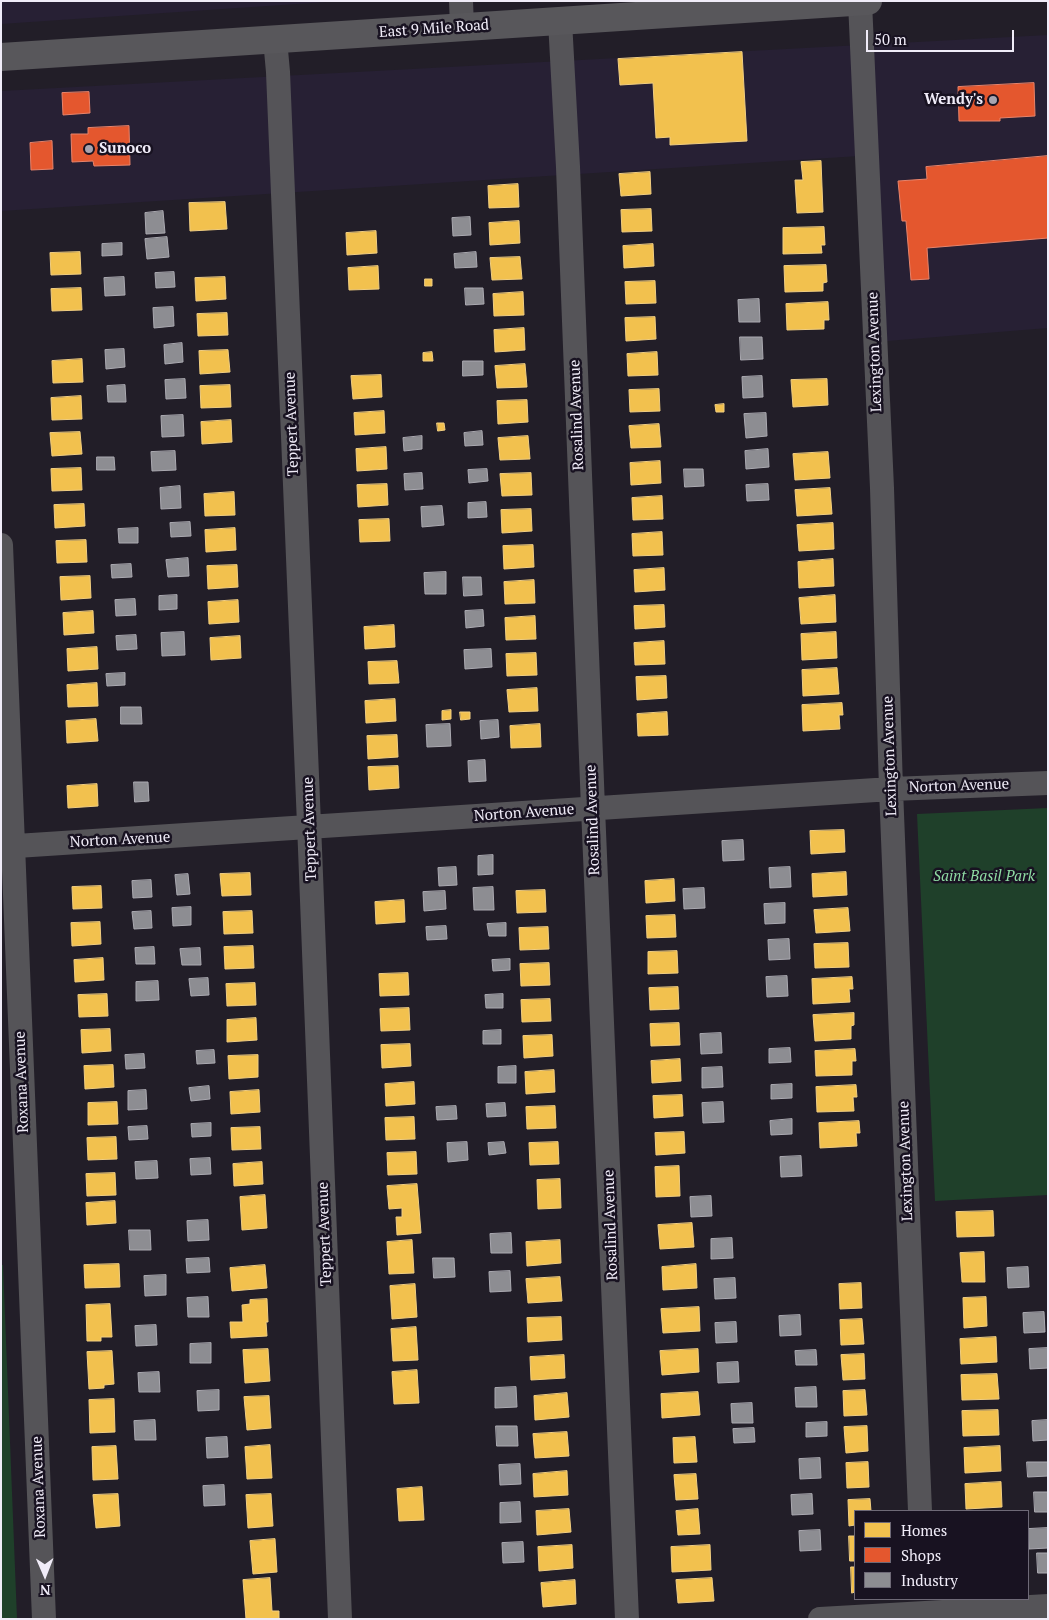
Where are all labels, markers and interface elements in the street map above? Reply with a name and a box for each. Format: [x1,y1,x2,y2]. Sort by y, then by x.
street label: East 9 Mile Road [378,16,490,42]
scale bar [869,20,1016,52]
text: 50 m [874,29,907,49]
place label: Wendy's [924,91,983,109]
marker: Wendy's [987,94,999,106]
place label: Sunoco [99,140,151,158]
marker: Sunoco [83,143,95,155]
street label: Lexington Avenue [864,292,886,412]
street label: Rosalind Avenue [566,359,588,471]
street label: Teppert Avenue [281,371,303,477]
street label: Lexington Avenue [879,696,901,816]
street label: Rosalind Avenue [582,764,604,876]
street label: Norton Avenue [908,775,1010,797]
street label: Teppert Avenue [299,776,321,882]
street label: Norton Avenue [473,801,575,825]
street label: Norton Avenue [69,828,171,852]
park label: Saint Basil Park [933,868,1035,886]
street label: Roxana Avenue [11,1031,33,1133]
street label: Lexington Avenue [895,1101,917,1221]
street label: Rosalind Avenue [600,1169,622,1281]
street label: Teppert Avenue [314,1181,336,1287]
street label: Roxana Avenue [28,1436,50,1538]
legend [854,1510,1029,1600]
text: Homes [901,1520,947,1540]
text: Shops [901,1545,941,1565]
north arrow [20,1550,70,1600]
text: Industry [901,1570,958,1590]
text: N [40,1581,51,1600]

